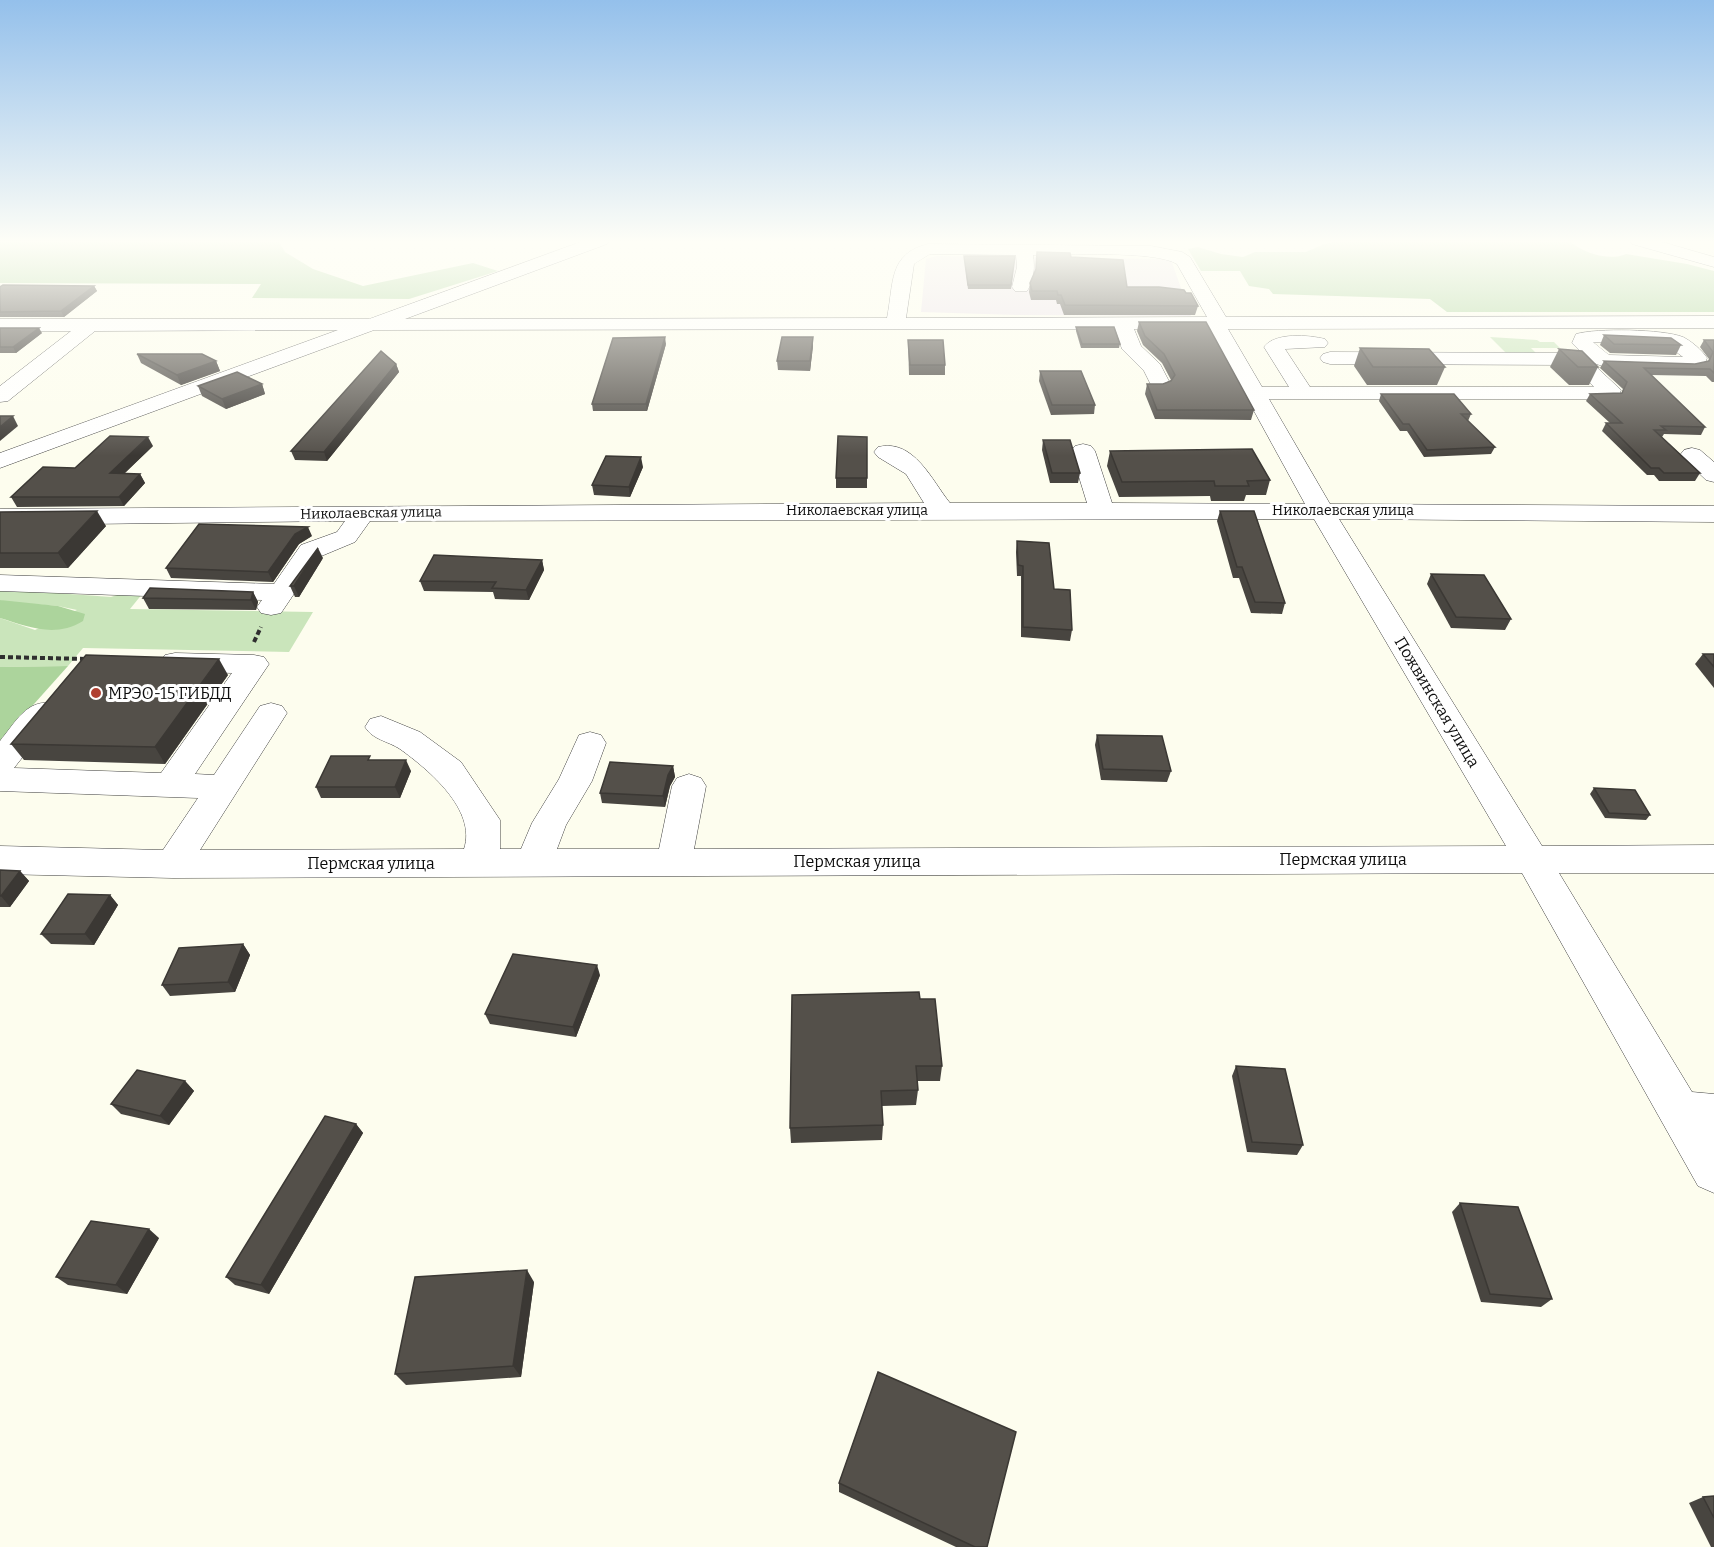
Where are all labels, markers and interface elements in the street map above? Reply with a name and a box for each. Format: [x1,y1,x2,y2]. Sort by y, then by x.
street label: Николаевская улица [786,502,928,519]
street label: Николаевская улица [1272,502,1414,519]
street label: Николаевская улица [300,503,442,523]
street label: Пожвинская улица [1390,633,1484,771]
place label: МРЭО-15 ГИБДД [108,684,232,703]
marker: МРЭО-15 ГИБДД [89,686,103,700]
street label: Пермская улица [1279,850,1407,869]
street label: Пермская улица [793,852,921,871]
street label: Пермская улица [307,854,435,873]

